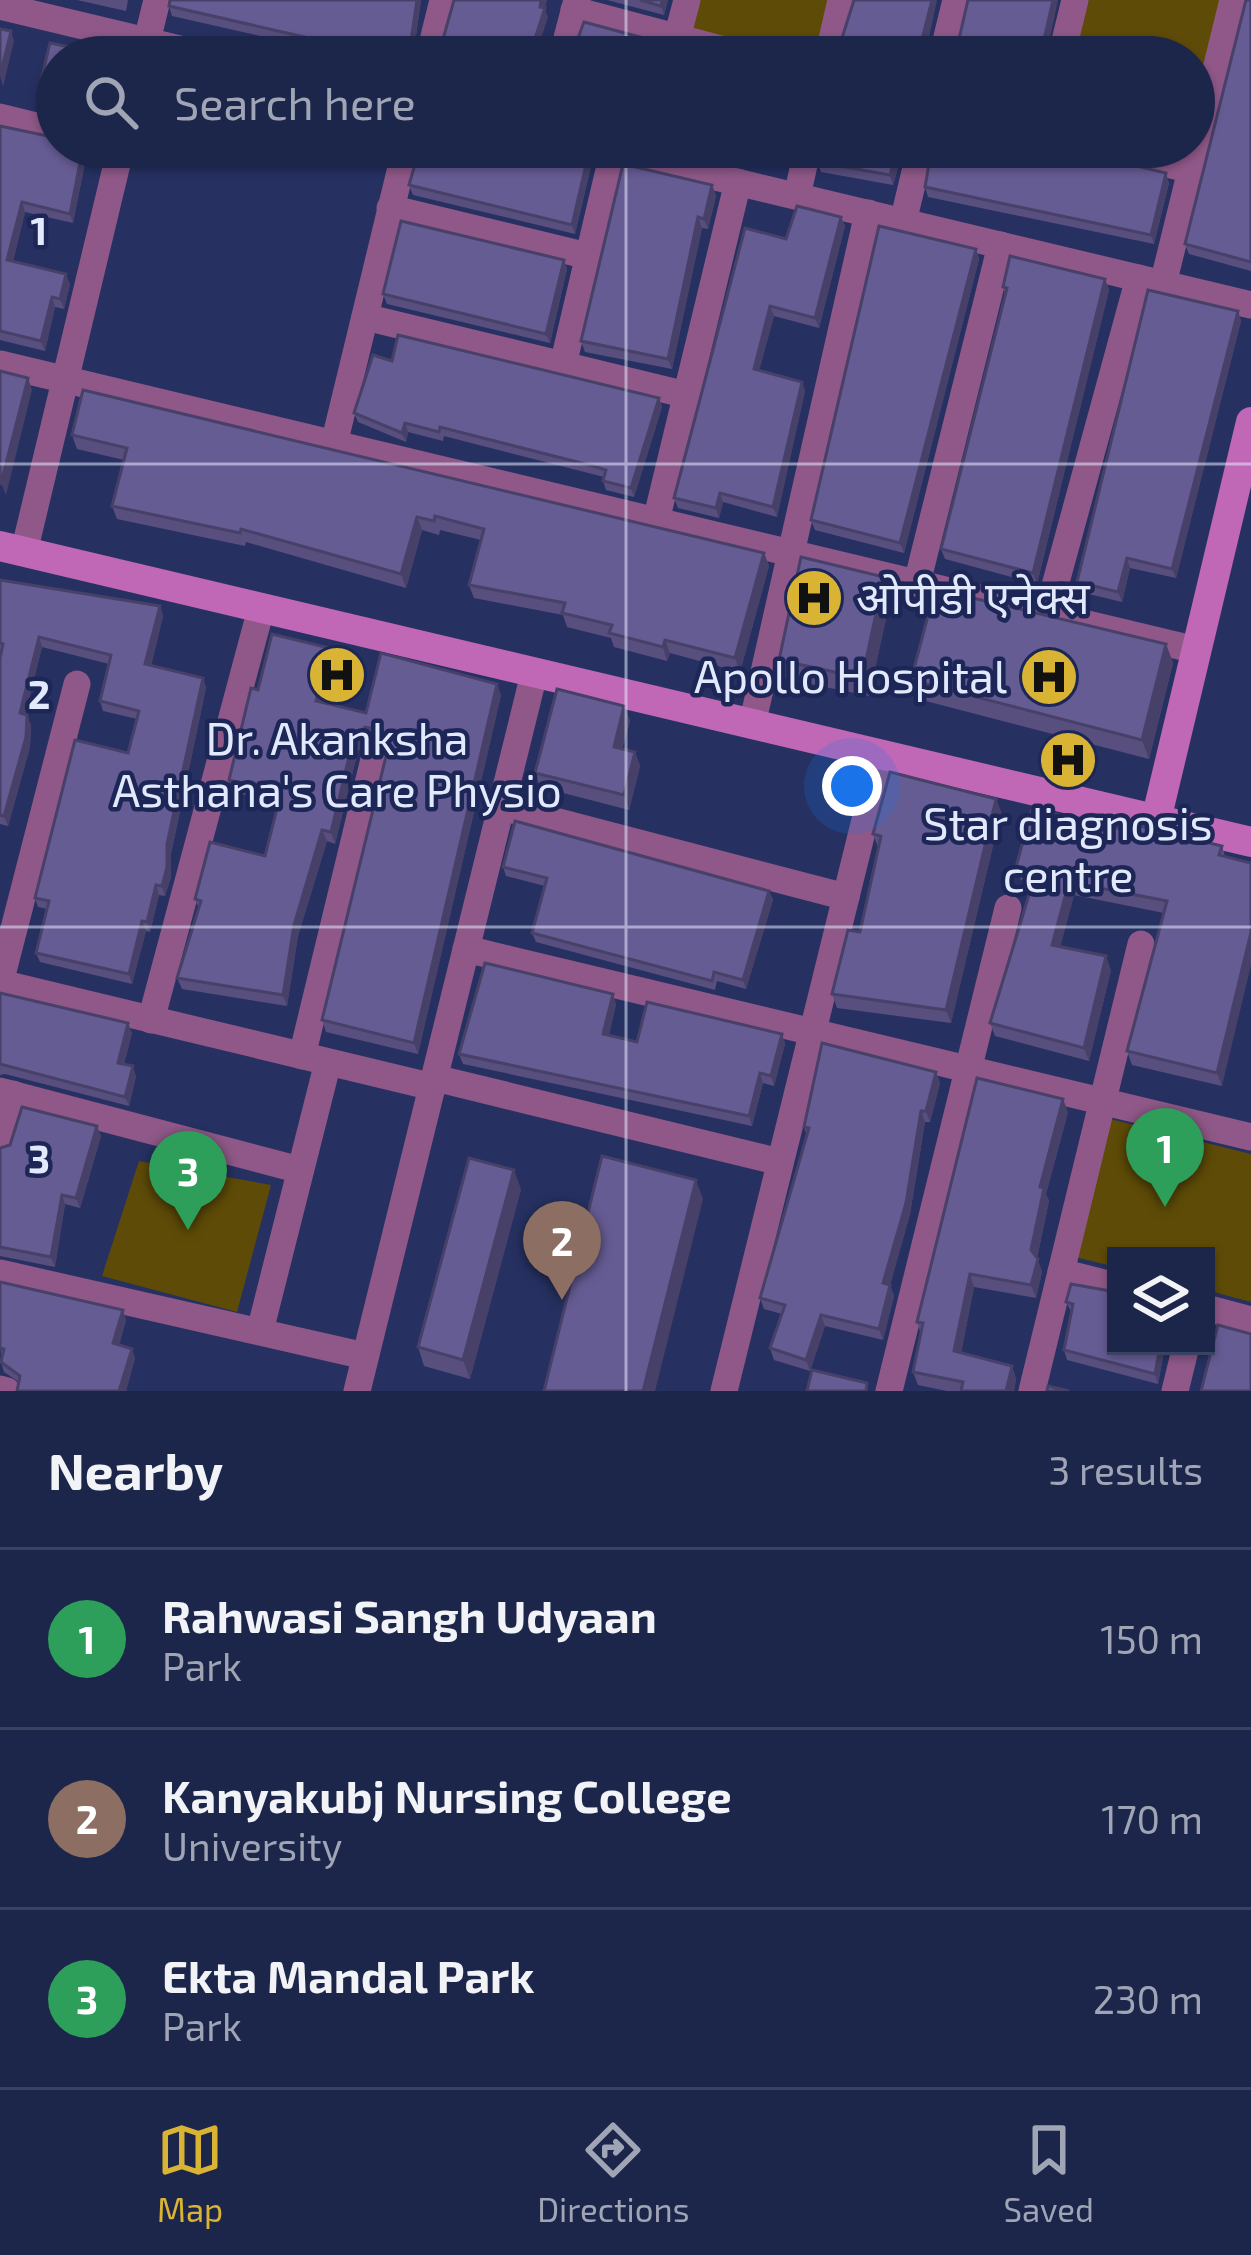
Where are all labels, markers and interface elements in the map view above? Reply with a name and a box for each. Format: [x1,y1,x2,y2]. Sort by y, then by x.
search box [36,36,1215,168]
icon: search [78,69,144,135]
text: Search here [174,75,416,129]
text: 1 [31,206,47,253]
hospital icon: ओपीडी एनेक्स [783,567,845,629]
place label: ओपीडी एनेक्स [856,569,1091,623]
hospital icon: Dr. Akanksha Asthana's Care Physio [306,644,368,706]
hospital icon: Apollo Hospital [1018,646,1080,708]
place label: Apollo Hospital [694,648,1007,702]
text: 2 [28,670,50,717]
place label: Dr. Akanksha Asthana's Care Physio [112,710,562,816]
hospital icon: Star diagnosis centre [1037,729,1099,791]
your location [822,756,882,816]
place label: Star diagnosis centre [923,795,1213,901]
pin: 1 [1126,1108,1204,1207]
pin: 3 [149,1131,227,1230]
text: 3 [28,1134,50,1181]
pin: 2 [523,1201,601,1300]
map controls [1107,1247,1215,1355]
button: layers [1107,1247,1215,1355]
text: Nearby [48,1439,223,1500]
text: 3 results [1049,1446,1203,1493]
text: Rahwasi Sangh Udyaan [162,1588,657,1642]
text: 1 [79,1615,95,1662]
text: 150 m [1100,1615,1203,1662]
text: Park [162,1642,242,1689]
text: Kanyakubj Nursing College [162,1768,732,1822]
text: 2 [76,1795,98,1842]
text: 170 m [1101,1795,1203,1842]
text: University [162,1822,342,1869]
text: Ekta Mandal Park [162,1948,535,2002]
text: 3 [76,1975,98,2022]
text: 230 m [1093,1975,1203,2022]
text: Park [162,2002,242,2049]
tab: Map [157,2117,223,2229]
tab: Directions [537,2117,689,2229]
tab: Saved [1003,2117,1094,2229]

